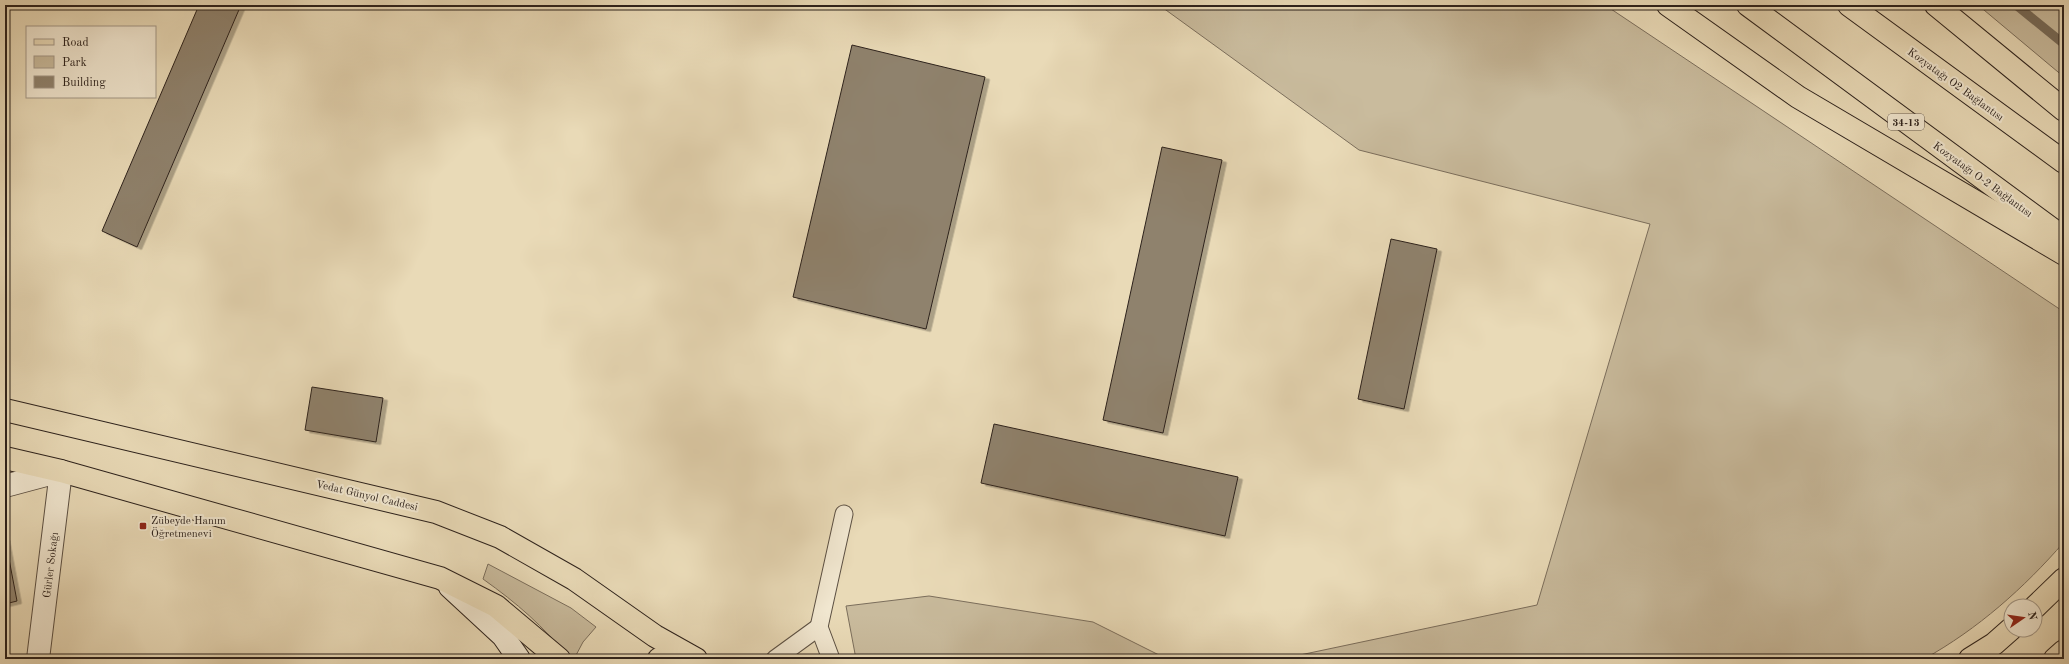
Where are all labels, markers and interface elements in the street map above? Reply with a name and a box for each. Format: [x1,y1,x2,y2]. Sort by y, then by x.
legend [26,26,156,98]
text: Road [62,37,89,49]
street label: Kozyatağı O2 Bağlantısı [1905,47,2005,124]
text: Park [62,57,87,69]
text: Building [62,77,106,89]
road number: 34-13 [1888,114,1924,130]
street label: Kozyatağı O-2 Bağlantısı [1930,141,2034,220]
street label: Vedat Günyol Caddesi [315,479,419,514]
place label: Zübeyde Hanım Öğretmenevi [151,516,226,540]
marker: Zübeyde Hanım Öğretmenevi [138,521,148,531]
street label: Gürler Sokağı [42,532,61,599]
north arrow [2003,598,2043,638]
text: N [2025,611,2038,622]

